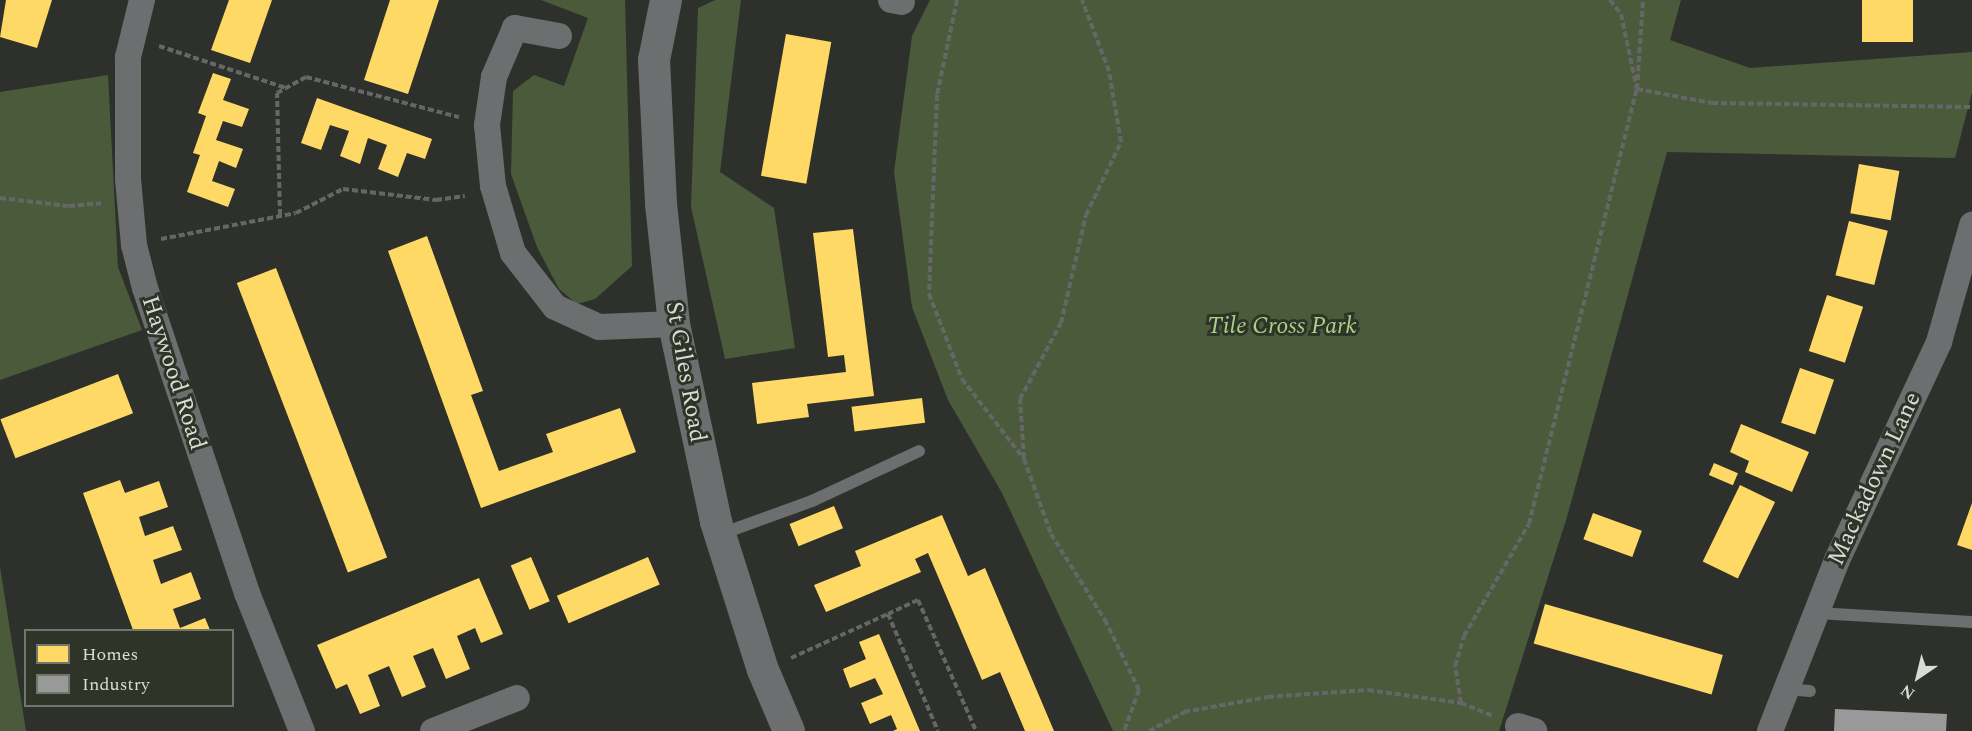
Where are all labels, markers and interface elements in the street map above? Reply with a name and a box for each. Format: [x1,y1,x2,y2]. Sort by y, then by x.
street label: Haywood Road [135,292,211,454]
street label: St Giles Road [658,299,712,445]
park label: Tile Cross Park [1207,313,1357,341]
street label: Mackadown Lane [1822,388,1928,570]
legend [24,629,234,707]
text: Homes [82,641,138,668]
north arrow [1888,647,1948,707]
text: Industry [82,671,150,698]
text: N [1895,678,1920,705]

